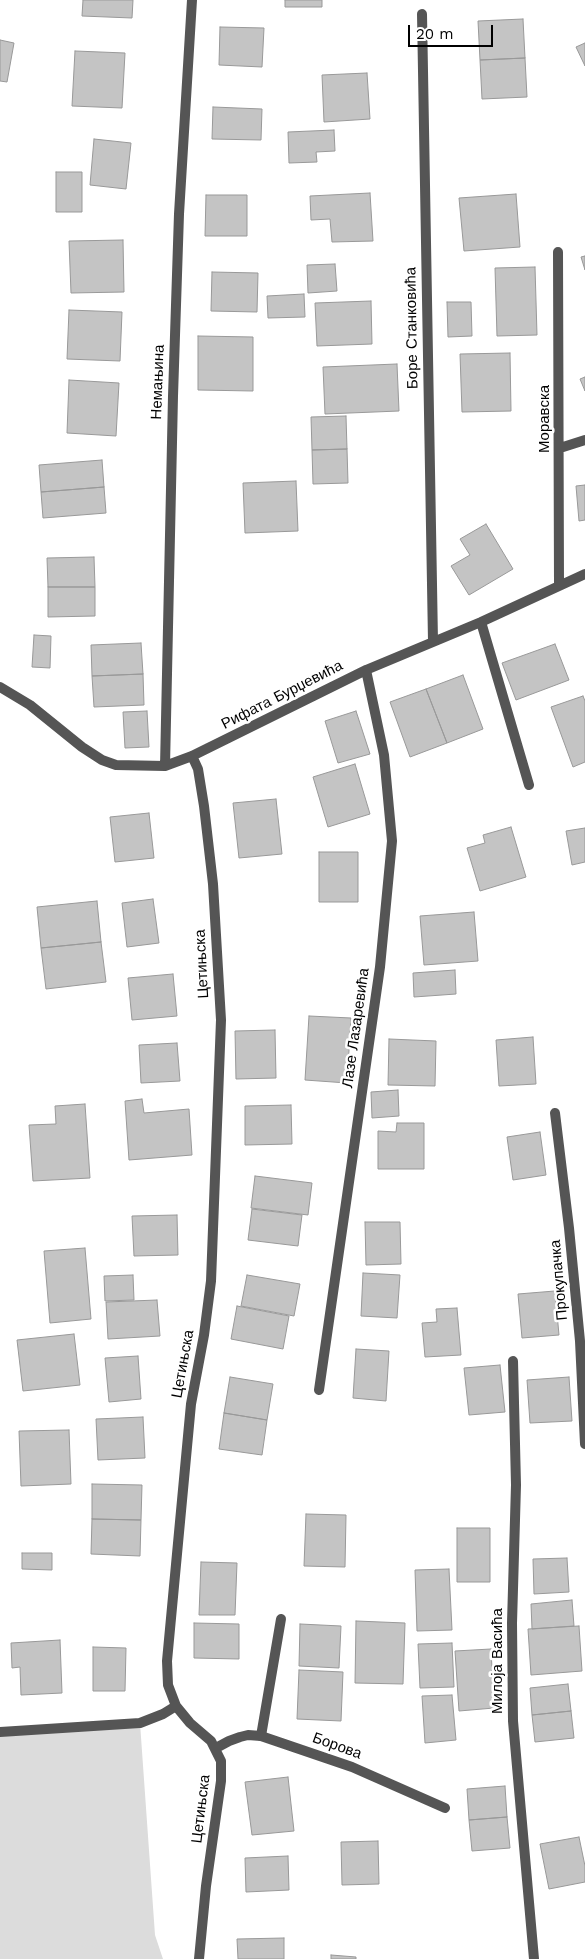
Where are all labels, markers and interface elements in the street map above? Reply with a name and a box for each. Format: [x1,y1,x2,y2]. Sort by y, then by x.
scale bar [410,15,495,47]
text: 20 m [416,25,454,43]
street label: Боре Станковића [402,267,422,389]
street label: Немањина [148,344,168,420]
street label: Моравска [536,385,554,453]
street label: Рифата Бурџевића [218,657,346,733]
street label: Цетињска [191,929,213,999]
street label: Лазе Лазаревића [339,967,373,1089]
street label: Прокупачка [547,1239,571,1321]
street label: Цетињска [168,1328,198,1400]
street label: Милоја Васића [489,1608,507,1714]
street label: Борова [310,1729,364,1763]
street label: Цетињска [188,1774,214,1844]

